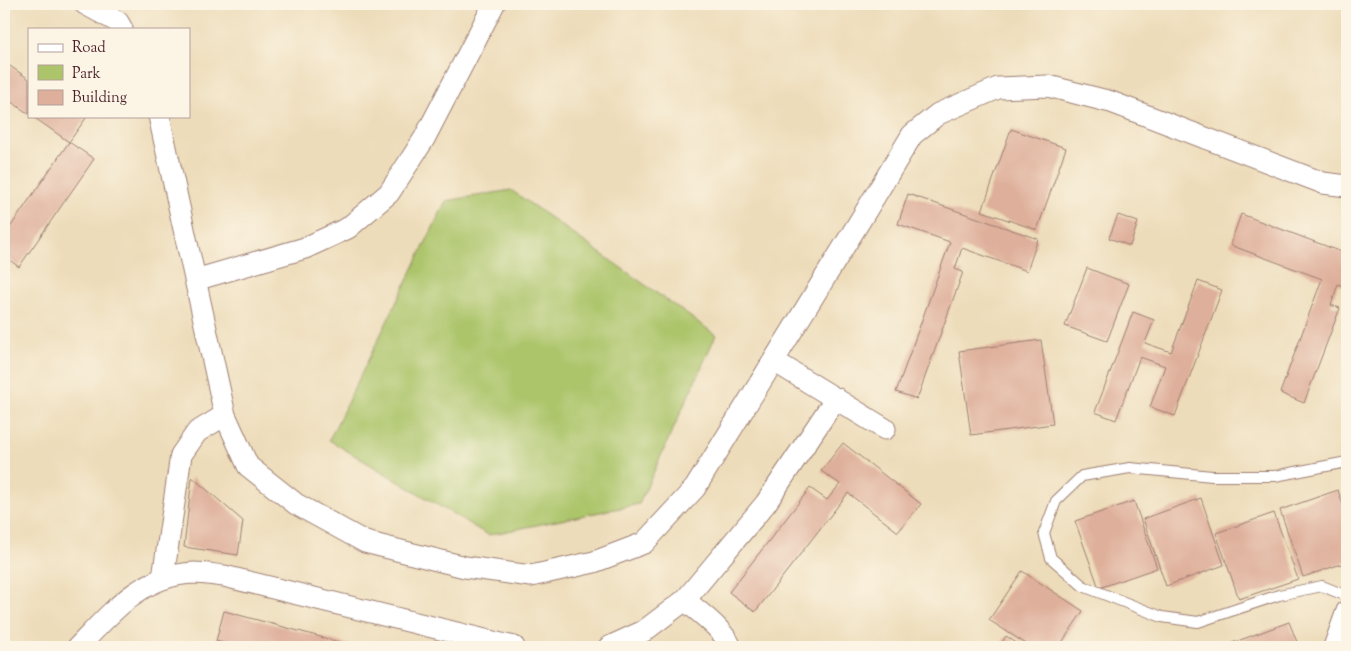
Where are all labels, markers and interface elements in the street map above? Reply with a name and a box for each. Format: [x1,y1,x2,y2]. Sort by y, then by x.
legend [28,28,190,118]
text: Road [72,38,106,59]
text: Park [72,64,101,85]
text: Building [72,88,127,109]

